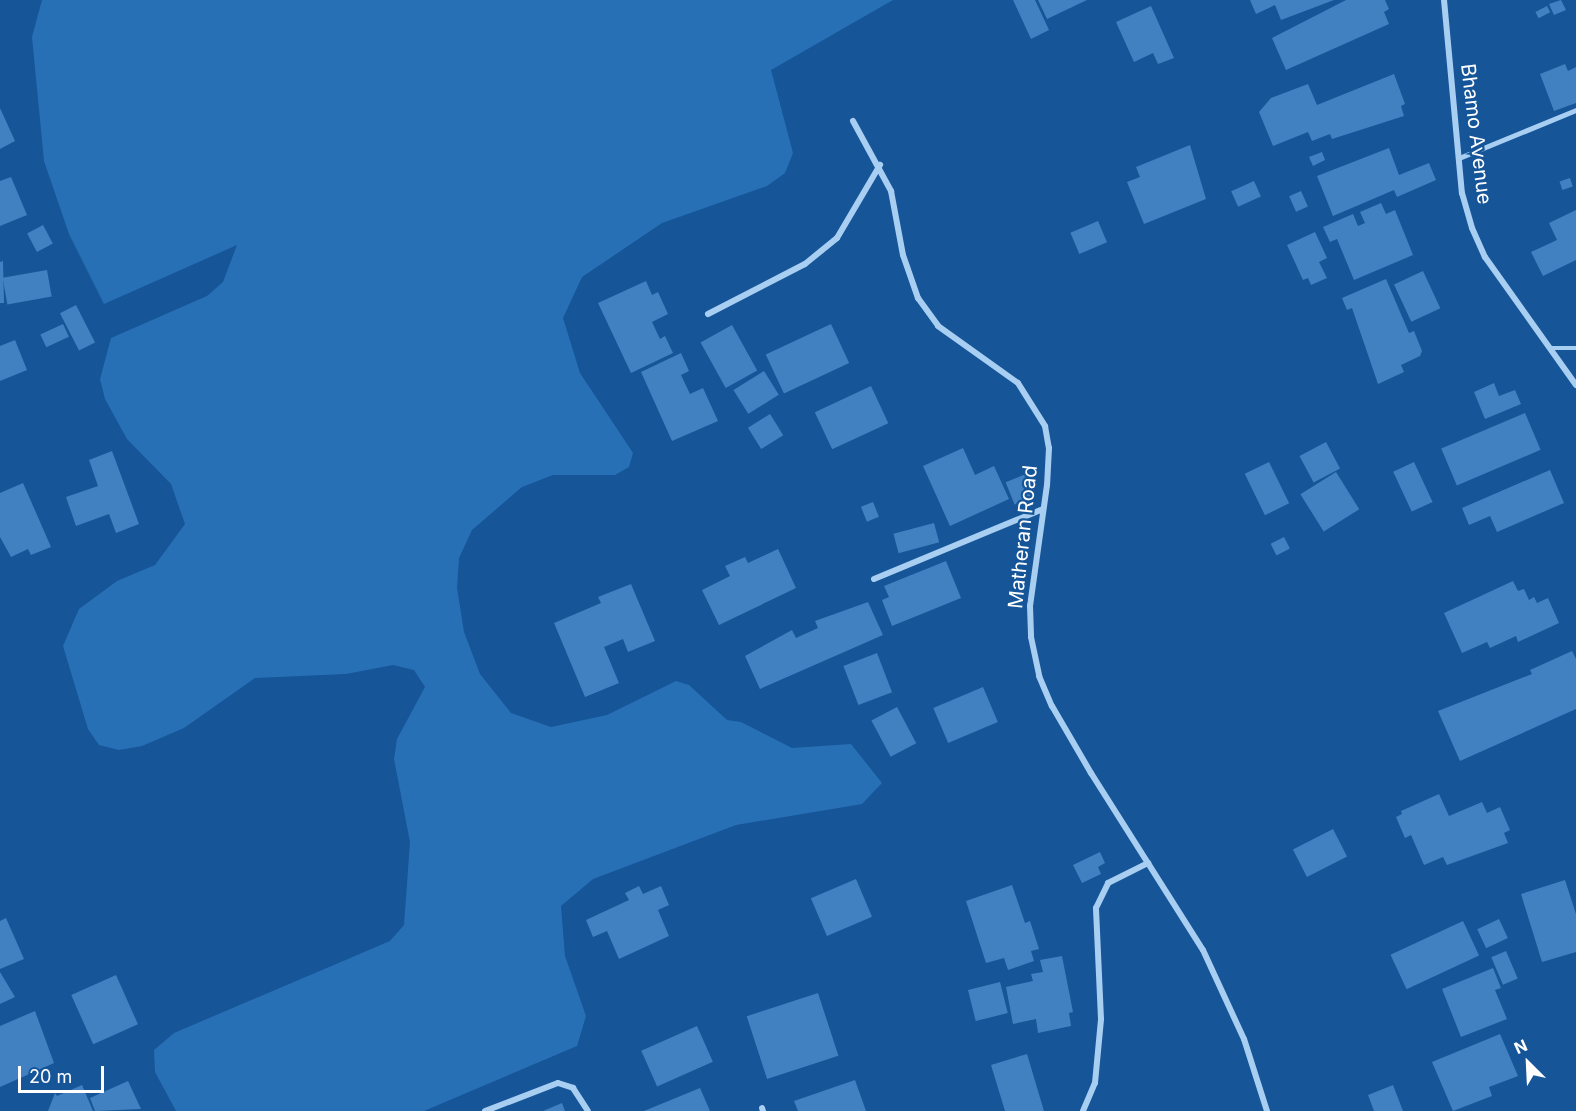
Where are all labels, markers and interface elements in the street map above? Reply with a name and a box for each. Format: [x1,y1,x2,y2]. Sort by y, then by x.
street label: Bhamo Avenue [1455,62,1497,206]
street label: Matheran Road [1004,464,1042,610]
north arrow [1498,1033,1558,1093]
text: N [1511,1035,1530,1058]
scale bar [21,1054,106,1092]
text: 20 m [29,1066,72,1087]

